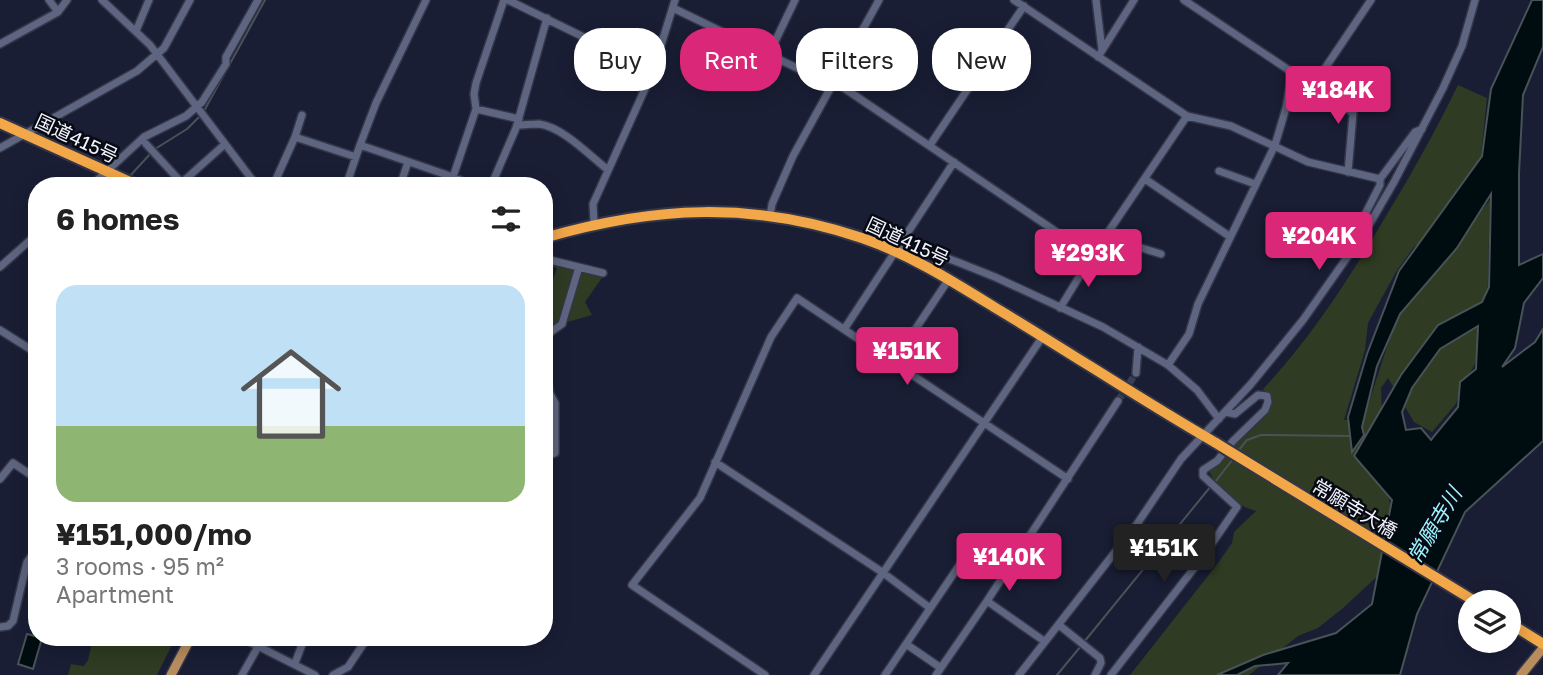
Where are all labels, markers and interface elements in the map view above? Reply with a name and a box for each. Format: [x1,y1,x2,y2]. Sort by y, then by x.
chip: Buy [574,28,666,91]
chip: Rent [680,28,782,91]
chip: Filters [796,28,918,91]
chip: New [932,28,1031,91]
pin: ¥184K [1289,66,1387,126]
text: ¥184K [1302,75,1374,103]
street label: 国道415号 [32,109,122,167]
icon: filters [487,200,525,238]
text: 6 homes [56,201,179,237]
street label: 国道415号 [863,212,953,270]
pin: ¥204K [1270,212,1368,272]
text: ¥204K [1281,221,1357,249]
pin: ¥293K [1039,230,1137,289]
text: ¥293K [1051,238,1125,266]
pin: ¥151K [858,328,956,387]
icon: home [228,331,354,457]
text: ¥151K [872,336,942,364]
street label: 常願寺大橋 [1308,474,1402,542]
water label: 常願寺川 [1401,481,1468,568]
text: ¥151,000/mo [56,516,252,552]
pin: ¥151K [1115,524,1213,584]
text: ¥151K [1129,533,1199,561]
pin: ¥140K [960,534,1058,593]
text: ¥140K [972,542,1046,570]
text: 3 rooms · 95 m² [56,552,224,580]
text: Apartment [56,580,174,608]
map controls [1458,590,1521,653]
button: layers [1458,590,1521,653]

